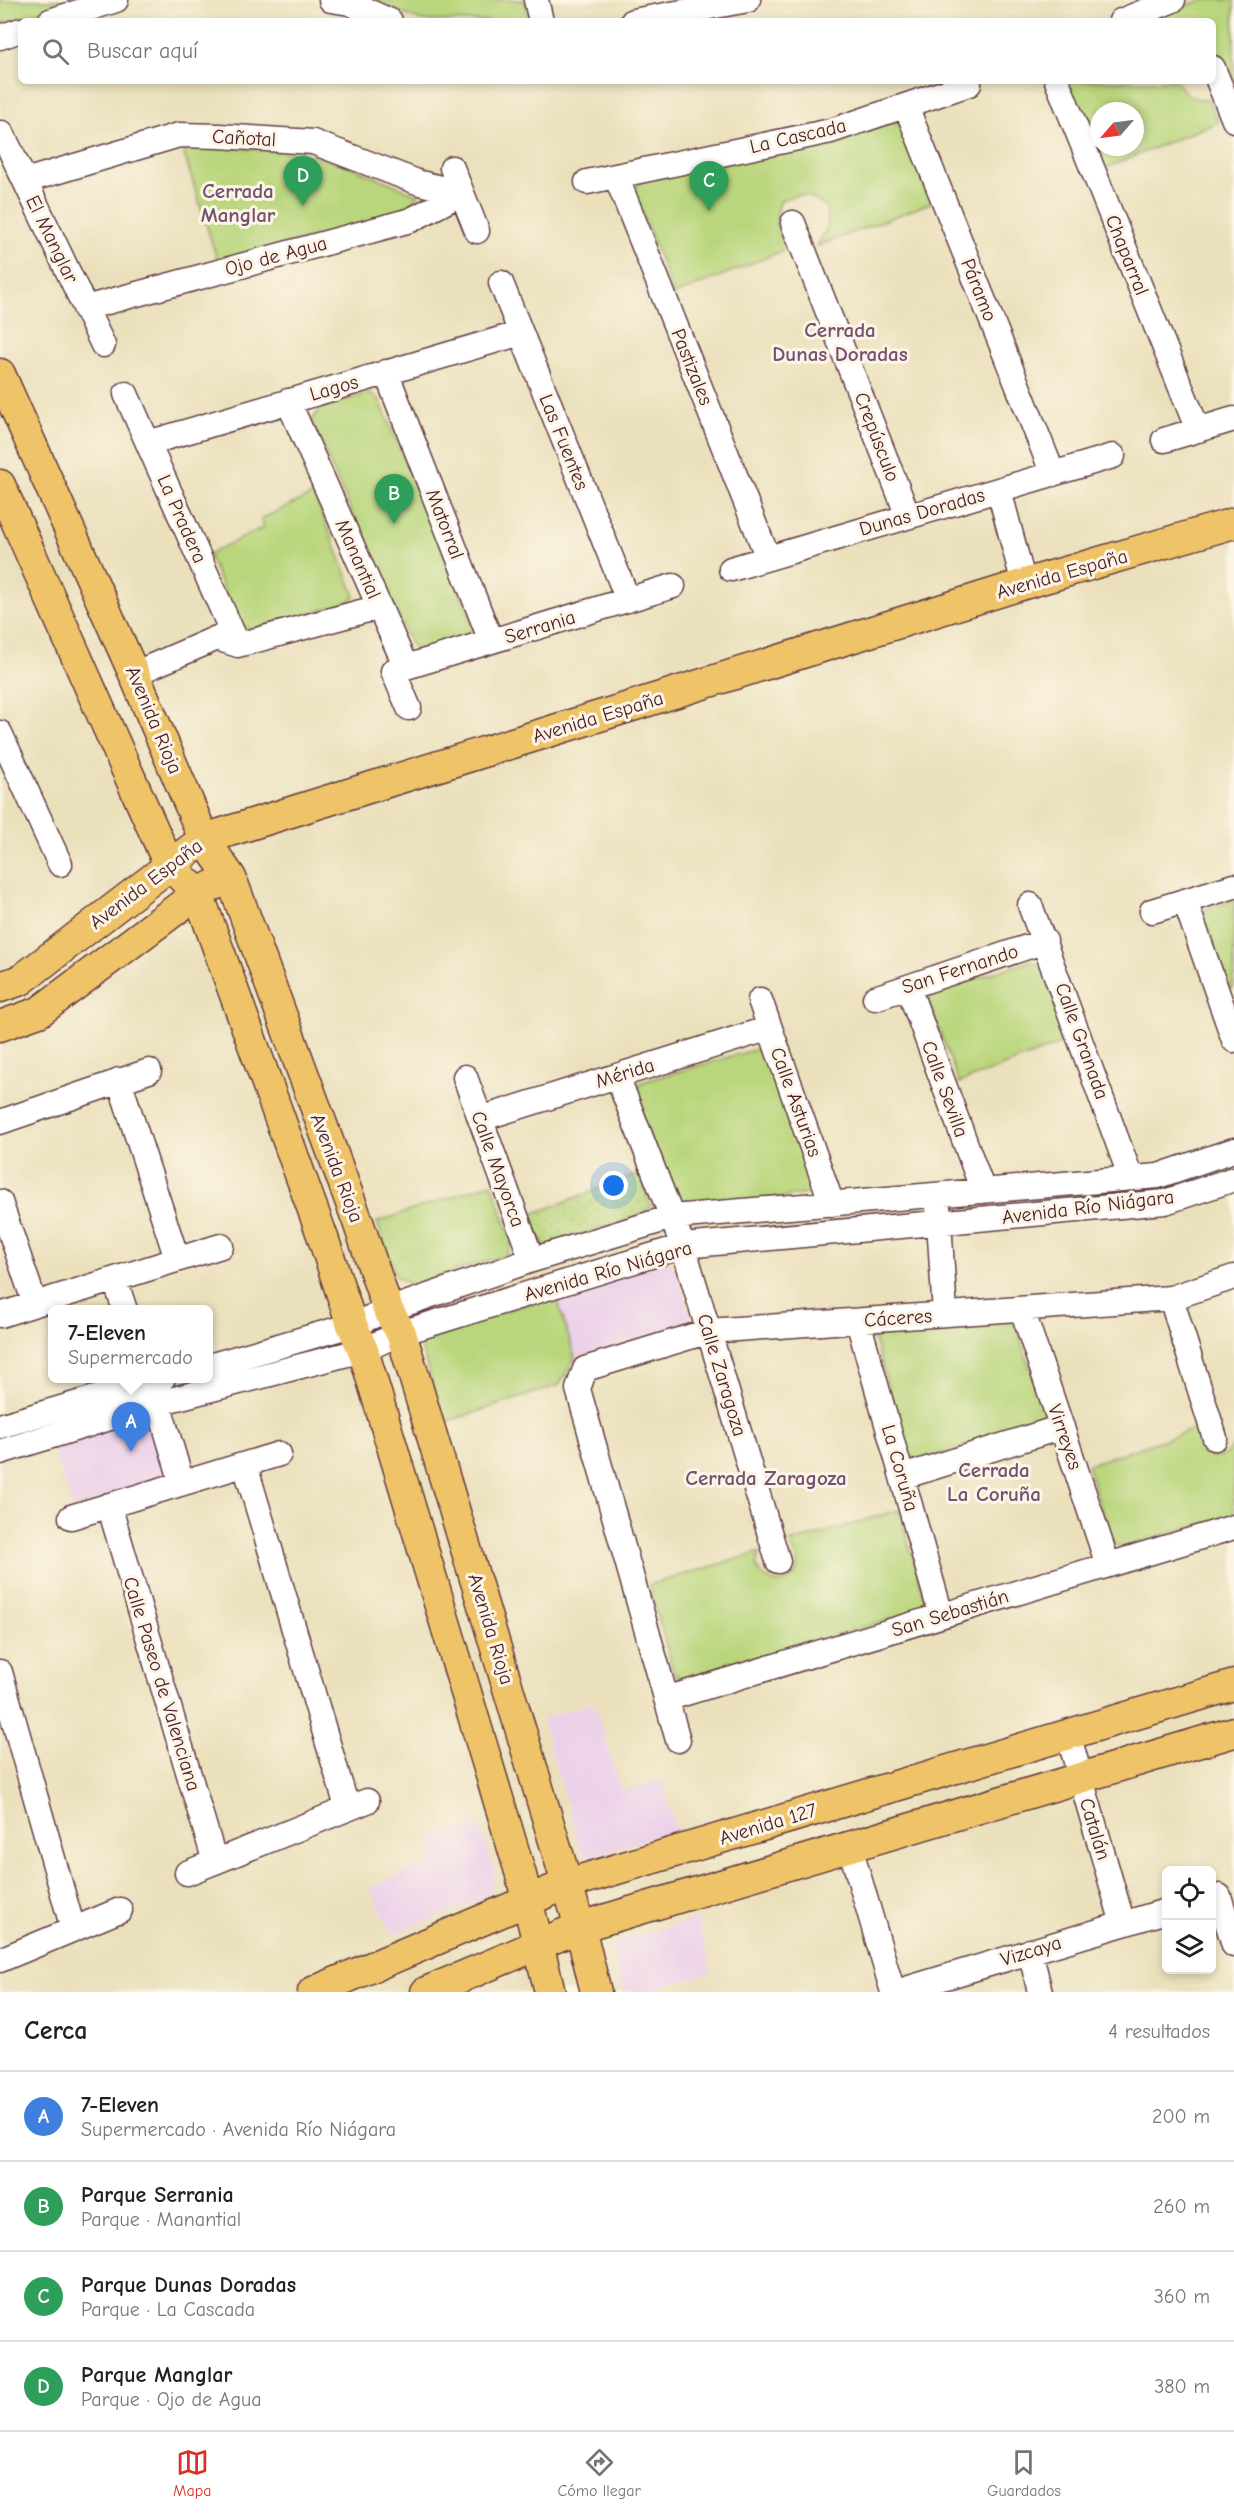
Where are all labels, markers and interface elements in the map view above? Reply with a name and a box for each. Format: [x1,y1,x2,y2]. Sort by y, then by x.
search box [18,18,1216,84]
icon: search [39,35,72,68]
text: Buscar aquí [87,38,198,64]
north arrow [1090,102,1144,156]
street label: La Cascada [747,114,849,158]
street label: Cañotal [211,125,277,151]
pin: D [284,156,322,206]
pin: C [690,162,728,211]
district label: Cerrada Manglar [201,179,276,227]
street label: El Manglar [21,191,83,287]
street label: Chaparral [1101,212,1153,298]
street label: Ojo de Agua [222,231,330,281]
street label: Páramo [956,255,1002,325]
district label: Cerrada Dunas Doradas [772,318,908,366]
street label: Pastizales [666,325,718,409]
street label: Lagos [307,370,361,406]
street label: Crepúsculo [849,389,905,485]
street label: Las Fuentes [534,391,594,493]
street label: La Pradera [152,471,212,567]
pin: B [374,474,414,524]
street label: Dunas Doradas [857,483,987,541]
street label: Matorral [421,486,469,562]
street label: Manantial [330,516,386,602]
street label: Avenida España [994,544,1130,604]
street label: Serrania [502,605,578,649]
street label: Avenida Rioja [121,663,187,777]
street label: Avenida España [530,686,666,748]
street label: Avenida España [85,834,207,934]
street label: San Fernando [899,939,1021,999]
street label: Calle Granada [1050,979,1114,1103]
street label: Calle Sevilla [917,1038,973,1140]
street label: Calle Asturias [766,1044,826,1160]
street label: Mérida [593,1053,657,1093]
street label: Calle Mayorca [466,1108,530,1230]
street label: Avenida Rioja [306,1110,368,1226]
your location [599,1171,628,1200]
street label: Avenida Río Niágara [1001,1185,1175,1229]
street label: Avenida Río Niágara [522,1236,694,1306]
street label: Cáceres [863,1304,933,1332]
popup [48,1305,213,1383]
street label: Calle Zaragoza [692,1311,752,1439]
text: 7-Eleven [68,1320,146,1346]
text: Supermercado [68,1346,193,1369]
street label: Virreyes [1043,1401,1087,1473]
pin: A [112,1402,150,1452]
street label: La Coruña [877,1422,923,1514]
district label: Cerrada La Coruña [947,1458,1041,1506]
district label: Cerrada Zaragoza [685,1466,847,1490]
street label: Avenida Rioja [463,1571,519,1687]
street label: Calle Paseo de Valenciana [118,1574,206,1794]
street label: San Sebastián [889,1584,1011,1642]
street label: Catalán [1075,1795,1115,1863]
street label: Avenida 127 [717,1798,820,1850]
map controls [1162,1866,1216,1974]
button: locate [1162,1866,1216,1920]
button: layers [1162,1920,1216,1974]
street label: Vizcaya [998,1931,1064,1971]
text: Cerca [24,2016,88,2046]
text: 4 resultados [1108,2020,1210,2043]
text: 7-Eleven [81,2092,159,2118]
text: A [38,2105,49,2128]
text: 200 m [1152,2105,1210,2128]
text: Supermercado · Avenida Río Niágara [81,2118,396,2141]
text: Parque Serrania [81,2182,234,2208]
text: B [37,2195,50,2218]
text: 260 m [1153,2195,1210,2218]
text: Parque · Manantial [81,2208,241,2231]
text: Parque Dunas Doradas [81,2272,296,2298]
text: C [37,2285,50,2308]
text: 360 m [1154,2285,1210,2308]
text: Parque · La Cascada [81,2298,255,2321]
text: Parque Manglar [81,2362,232,2388]
text: D [37,2375,50,2398]
text: 380 m [1154,2375,1210,2398]
text: Parque · Ojo de Agua [81,2388,262,2411]
tab: Mapa [173,2446,211,2500]
tab: Cómo llegar [557,2446,641,2500]
tab: Guardados [987,2446,1061,2500]

